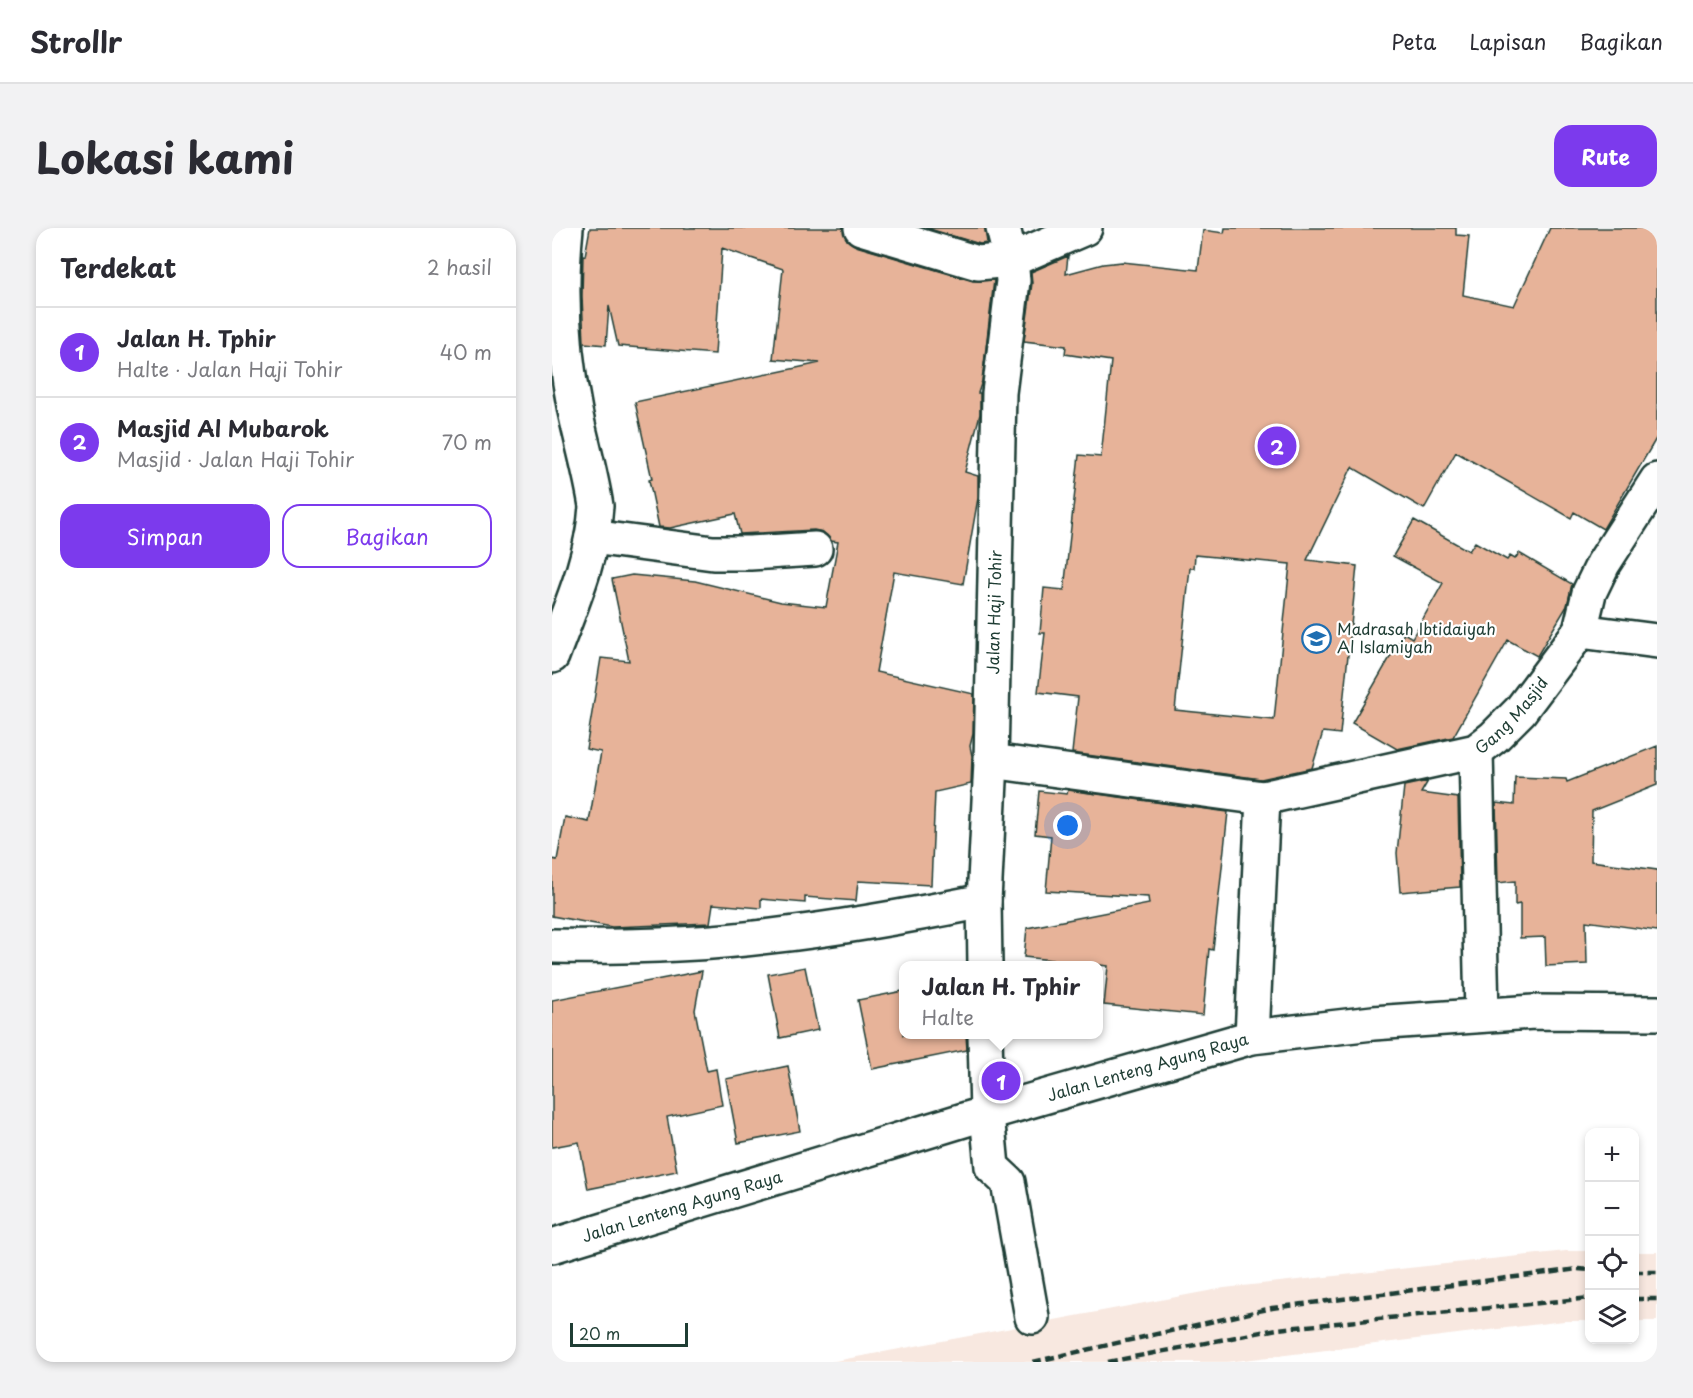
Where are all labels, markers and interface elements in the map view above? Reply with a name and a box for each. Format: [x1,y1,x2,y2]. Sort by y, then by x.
text: Strollr [30,20,122,63]
text: Peta [1391,25,1436,57]
text: Lapisan [1469,25,1547,57]
text: Bagikan [1580,25,1663,57]
text: Lokasi kami [36,125,294,188]
button: Rute [1554,125,1657,187]
text: Terdekat [60,248,177,287]
text: 2 hasil [427,252,492,282]
text: Jalan H. Tphir [117,321,276,354]
text: 1 [75,337,84,367]
text: 40 m [440,337,492,367]
text: Halte · Jalan Haji Tohir [117,354,342,384]
text: Masjid Al Mubarok [117,411,329,444]
pin: 2 [1258,424,1296,468]
text: 2 [72,427,87,457]
text: 70 m [442,427,492,457]
text: Masjid · Jalan Haji Tohir [117,444,354,474]
button: Simpan [60,504,270,568]
button: Bagikan [282,504,492,568]
street label: Jalan Haji Tohir [980,549,1007,675]
place label: Madrasah Ibtidaiyah Al Islamiyah [1337,616,1496,658]
school or university icon: Madrasah Ibtidaiyah Al Islamiyah [1300,622,1332,654]
street label: Gang Masjid [1469,671,1553,759]
your location [1053,811,1082,840]
popup [899,961,1103,1039]
text: Jalan H. Tphir [922,969,1080,1002]
text: Halte [922,1002,974,1032]
street label: Jalan Lenteng Agung Raya [1044,1026,1251,1106]
pin: 1 [982,1058,1020,1104]
map controls [1585,1128,1639,1344]
button: + [1585,1128,1639,1182]
street label: Jalan Lenteng Agung Raya [579,1163,785,1247]
button: − [1585,1182,1639,1236]
button: locate [1585,1236,1639,1290]
button: layers [1585,1290,1639,1344]
scale bar [570,1320,688,1348]
text: 20 m [579,1321,620,1345]

